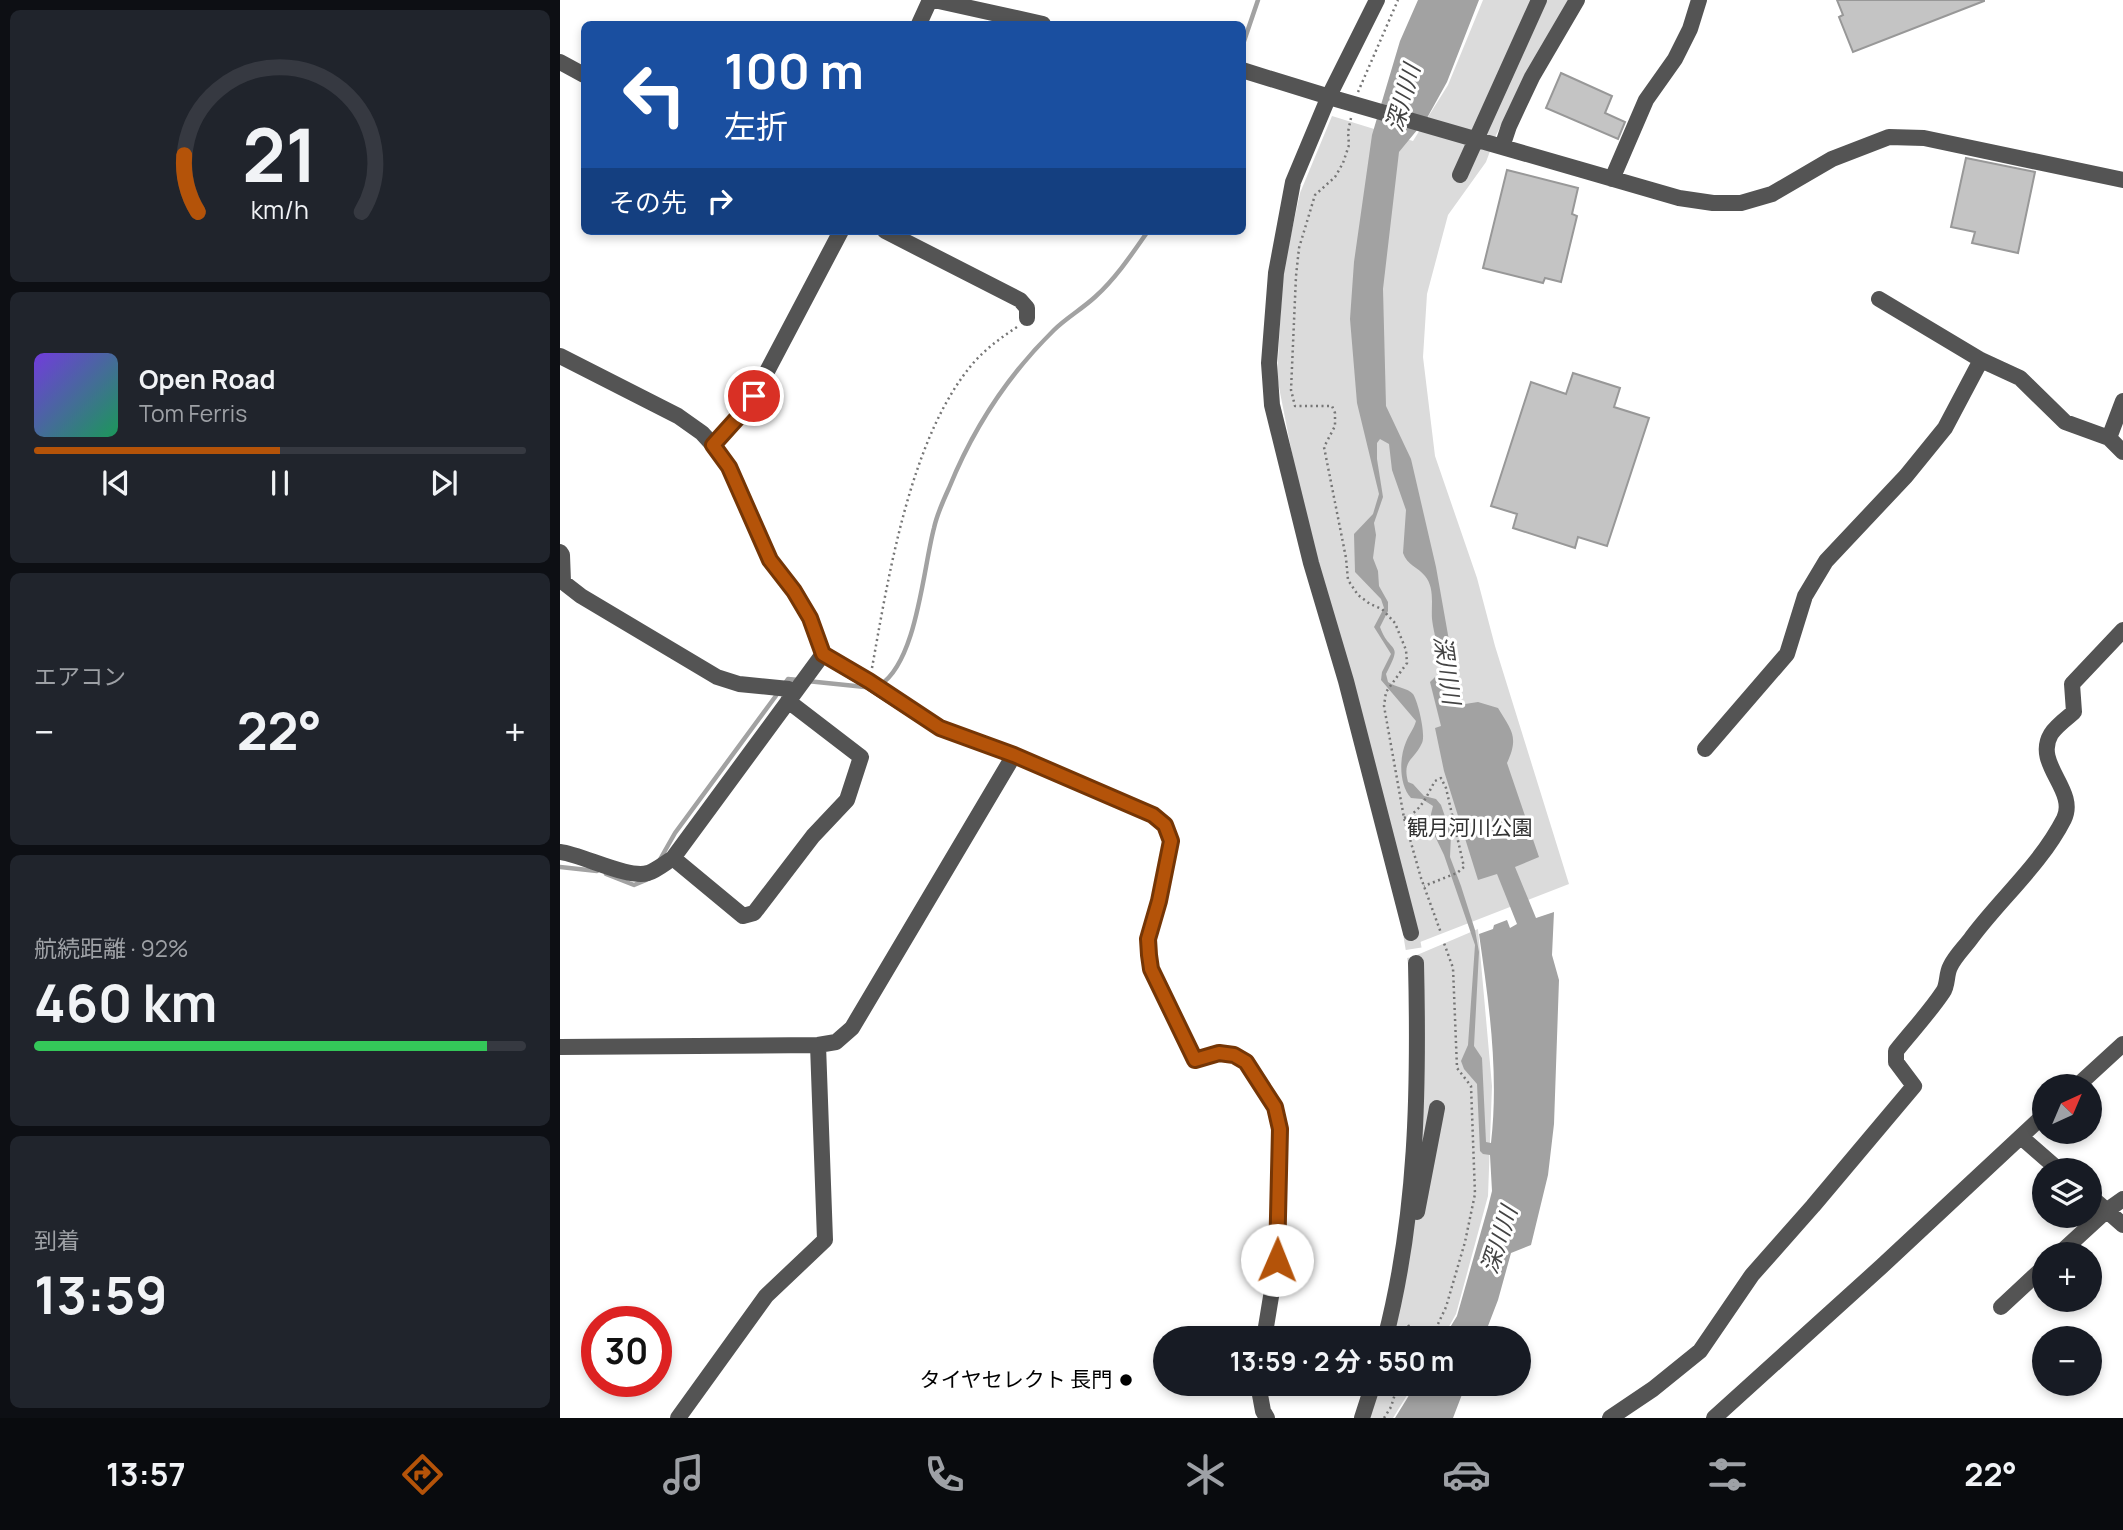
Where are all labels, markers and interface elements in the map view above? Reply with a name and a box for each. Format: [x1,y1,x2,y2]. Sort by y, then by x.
text: 100 m [724,37,864,104]
icon: left [609,49,700,140]
water label: 深川川 [1377,57,1428,135]
text: 21 [242,104,318,204]
text: 左折 [724,104,788,148]
icon: right [701,182,739,220]
text: その先 [609,184,687,220]
text: km/h [251,192,309,227]
text: Open Road [139,361,275,397]
pin [724,366,784,426]
icon: arrive [735,377,773,415]
text: Tom Ferris [139,397,247,429]
icon: previous [97,464,135,502]
icon: pause [261,464,299,502]
icon: next [425,464,463,502]
water label: 深川川 [1427,633,1469,709]
text: エアコン [34,660,126,692]
text: 22° [237,695,322,766]
text: − [34,705,55,757]
text: + [504,705,526,757]
park label: 観月河川公園 [1407,813,1533,841]
text: 航続距離 · 92% [34,932,189,964]
text: 460 km [34,967,217,1038]
north arrow [2032,1074,2102,1144]
map controls [2032,1074,2102,1396]
button: layers [2032,1158,2102,1228]
water label: 深川川 [1472,1199,1525,1277]
position arrow [1240,1223,1314,1297]
text: 到着 [34,1224,80,1256]
button: + [2032,1242,2102,1312]
text: 13:59 [34,1259,168,1330]
speed limit sign: 30 [581,1306,672,1397]
button: − [2032,1326,2102,1396]
text: 13:59 · 2 分 · 550 m [1230,1343,1454,1379]
place label: タイヤセレクト 長門 [919,1365,1112,1393]
marker: タイヤセレクト 長門 [1118,1372,1134,1388]
icon: directions [398,1450,447,1499]
icon: music [659,1450,708,1499]
icon: phone [920,1450,969,1499]
icon: climate [1181,1450,1230,1499]
icon: car [1442,1450,1491,1499]
icon: filters [1703,1450,1752,1499]
text: 13:57 [106,1452,185,1496]
text: 22° [1964,1452,2017,1496]

